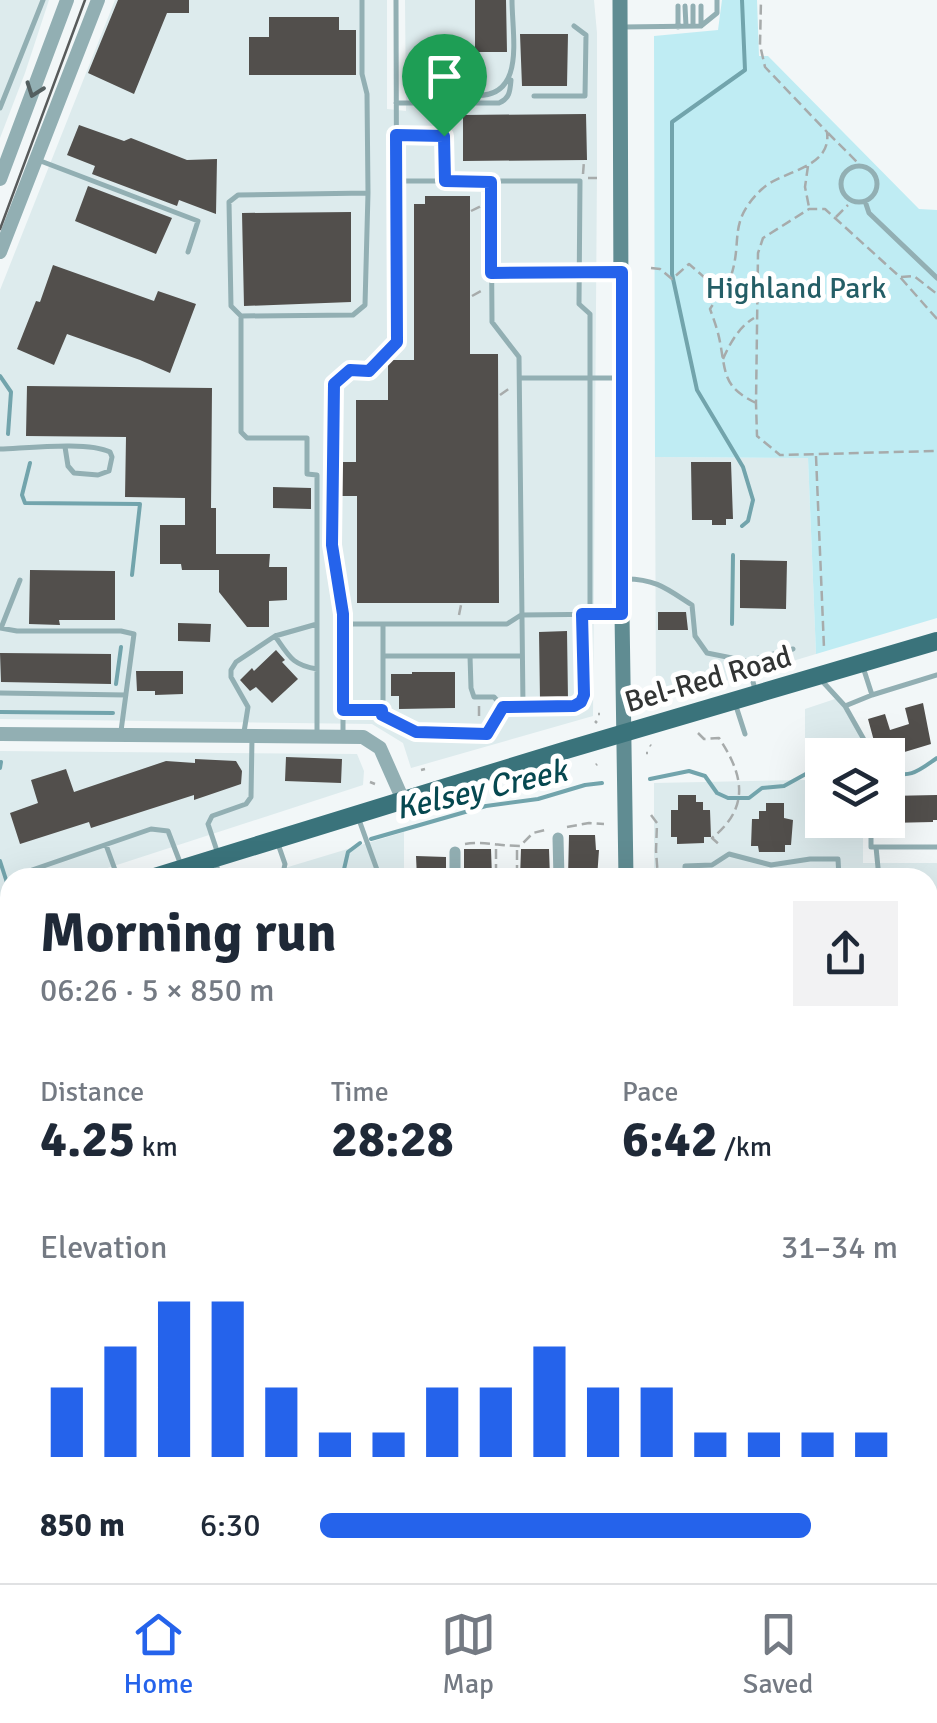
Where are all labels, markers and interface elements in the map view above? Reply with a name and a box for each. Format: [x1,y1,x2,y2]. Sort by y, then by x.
pin [402,34,487,137]
icon: arrive [417,49,472,104]
one-way arrow [25,80,46,97]
park label: Highland Park [705,270,887,307]
street label: Bel-Red Road [621,638,796,721]
map controls [805,738,905,838]
button: layers [805,738,905,838]
water label: Kelsey Creek [392,750,573,828]
text: Morning run [40,899,337,967]
button: share [793,901,898,1006]
text: 06:26 · 5 × 850 m [40,971,275,1010]
text: Distance [40,1075,144,1109]
text: Time [331,1075,389,1109]
text: Pace [622,1075,678,1109]
text: 4.25 [40,1109,135,1171]
text: 28:28 [331,1109,454,1171]
text: 6:42 [622,1109,718,1171]
text: km [135,1130,178,1164]
text: /km [718,1130,772,1164]
text: Elevation [40,1228,167,1267]
text: 31–34 m [781,1228,898,1267]
text: 850 m [40,1506,125,1545]
text: 6:30 [200,1506,260,1545]
tab: Home [124,1607,193,1701]
tab: Map [441,1607,496,1701]
tab: Saved [743,1607,813,1701]

